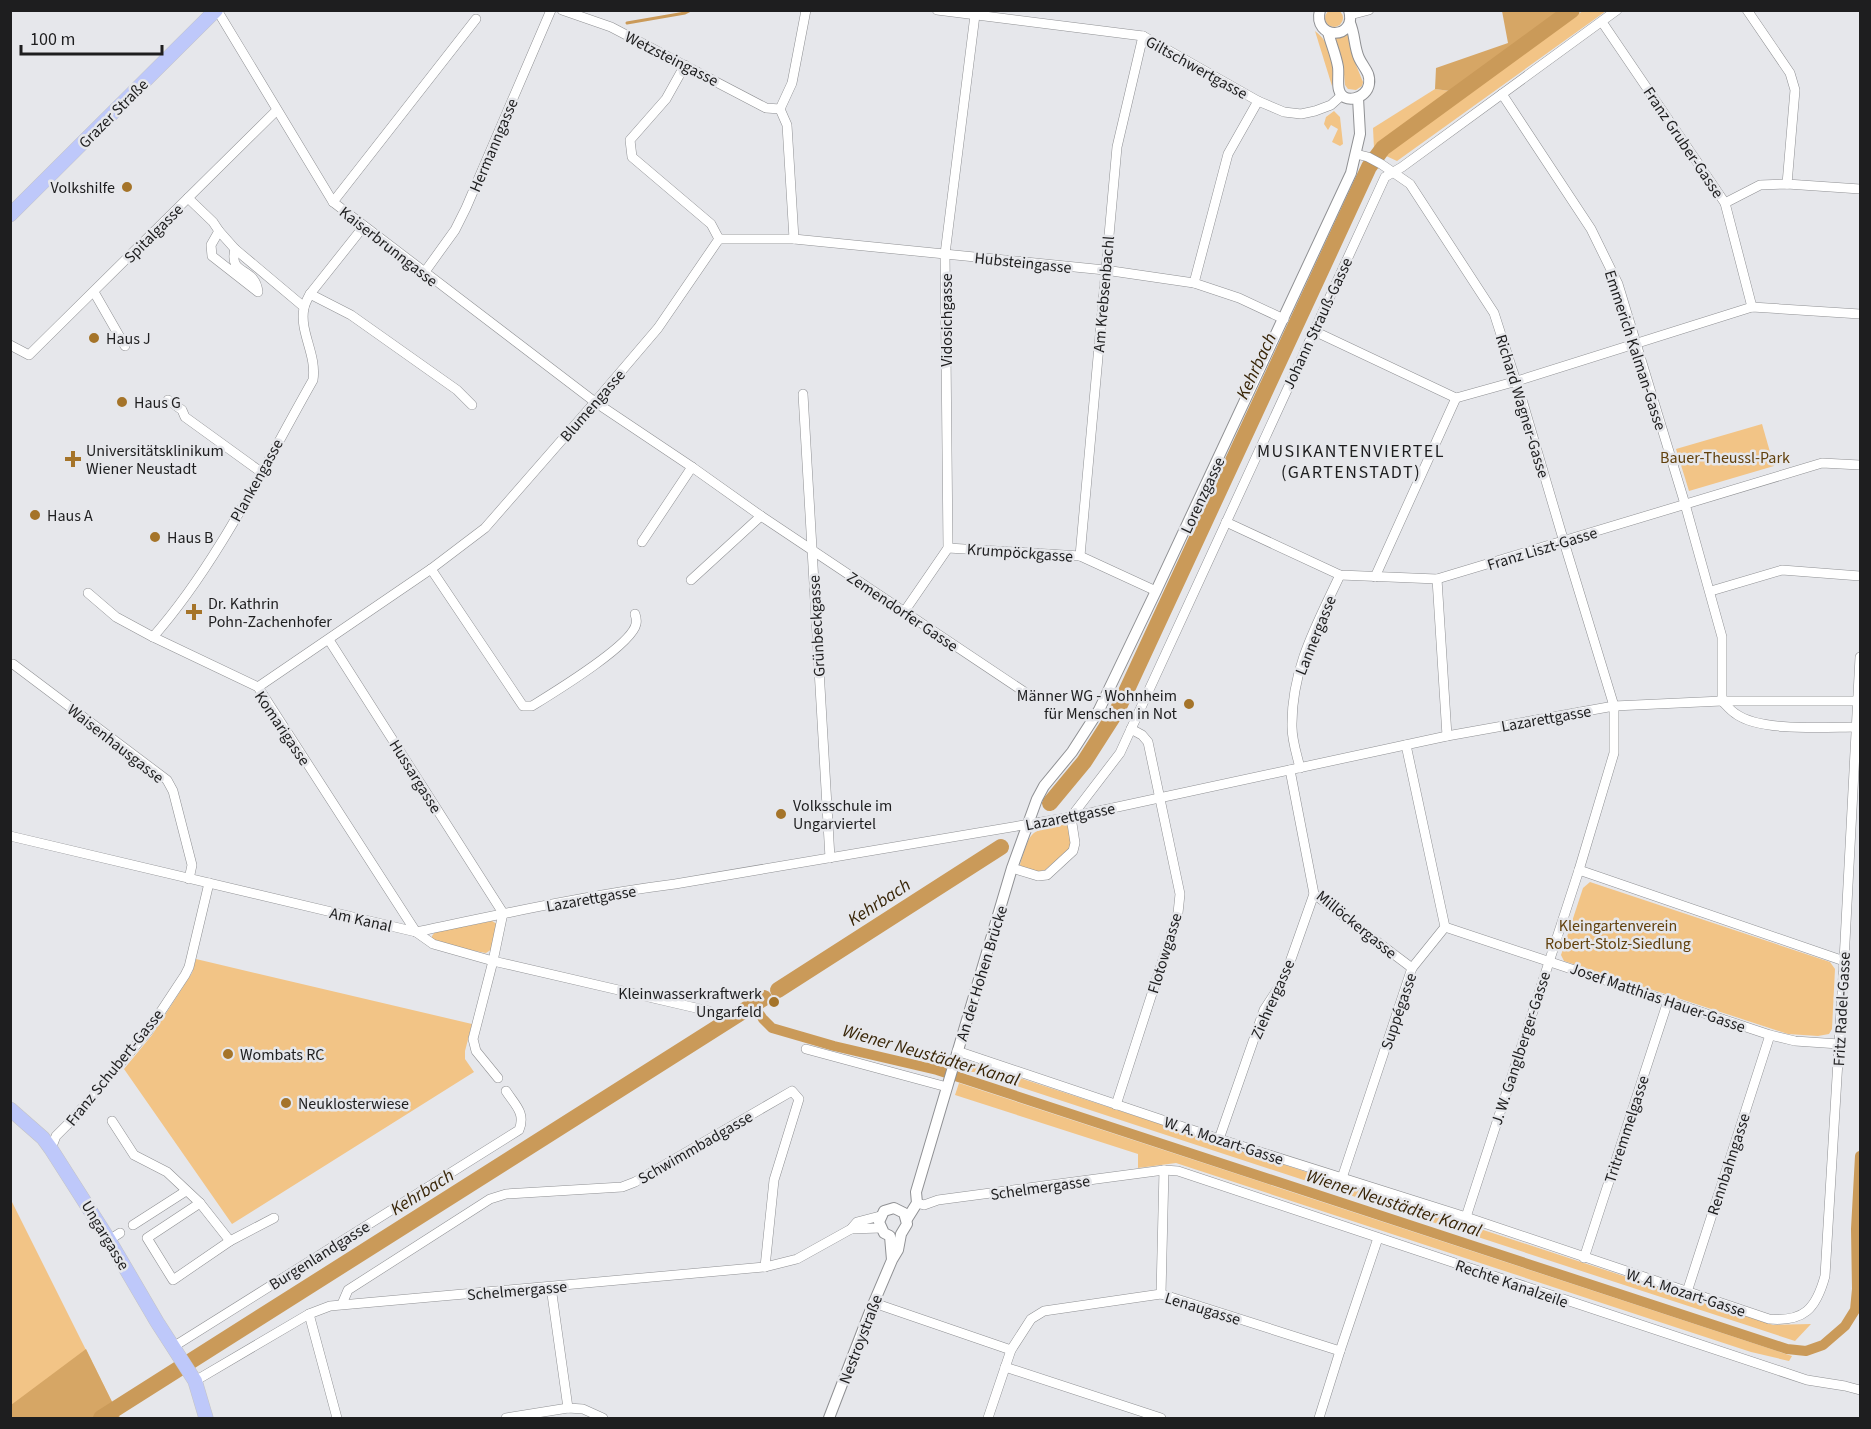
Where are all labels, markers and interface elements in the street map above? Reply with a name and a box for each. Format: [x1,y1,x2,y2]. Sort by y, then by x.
scale bar [21,18,162,56]
street label: Wetzsteingasse [621,26,722,92]
text: 100 m [30,27,75,52]
street label: Giltschwertgasse [1142,31,1251,105]
street label: Grazer Straße [74,74,153,153]
street label: Franz Gruber-Gasse [1638,83,1729,203]
street label: Hermanngasse [464,95,524,196]
place label: Volkshilfe [50,177,115,199]
marker: Volkshilfe [120,180,134,194]
street label: Spitalgasse [119,199,188,268]
street label: Kaiserbrunngasse [335,201,442,292]
street label: Am Krebsenbachl [1088,235,1120,353]
street label: Hubsteingasse [973,247,1073,279]
street label: Johann Strauß-Gasse [1278,254,1358,393]
street label: Emmerich Kalman-Gasse [1599,267,1671,433]
street label: Vidosichgasse [936,273,958,367]
place label: Haus J [106,328,151,350]
water label: Kehrbach [1230,329,1283,403]
marker: Haus J [87,331,101,345]
street label: Richard Wagner-Gasse [1490,332,1554,481]
street label: Blumengasse [555,365,630,447]
place label: Haus G [134,392,181,414]
marker: Haus G [115,395,129,409]
street label: Plankengasse [225,435,289,526]
district label: MUSIKANTENVIERTEL (GARTENSTADT) [1257,439,1445,485]
place label: Universitätsklinikum Wiener Neustadt [86,440,224,480]
park label: Bauer-Theussl-Park [1660,447,1790,469]
marker: Universitätsklinikum Wiener Neustadt [64,450,82,468]
street label: Lorenzgasse [1176,453,1230,537]
place label: Haus A [47,505,93,527]
marker: Haus A [28,508,42,522]
street label: Franz Liszt-Gasse [1485,522,1600,576]
place label: Haus B [167,527,214,549]
marker: Haus B [148,530,162,544]
street label: Krumpöckgasse [966,538,1074,568]
street label: Zemendorfer Gasse [842,566,962,657]
street label: Grünbeckgasse [803,574,831,677]
street label: Lannergasse [1290,592,1342,678]
place label: Dr. Kathrin Pohn-Zachenhofer [208,593,332,633]
marker: Dr. Kathrin Pohn-Zachenhofer [185,603,203,621]
place label: Männer WG - Wohnheim für Menschen in Not [1017,685,1178,725]
street label: Komarigasse [249,687,315,770]
marker: Männer WG - Wohnheim für Menschen in Not [1182,697,1196,711]
street label: Waisenhausgasse [62,699,168,789]
street label: Lazarettgasse [1499,700,1593,738]
street label: Hussargasse [384,735,447,818]
place label: Volksschule im Ungarviertel [793,795,892,835]
street label: Lazarettgasse [1023,797,1117,836]
marker: Volksschule im Ungarviertel [774,807,788,821]
water label: Kehrbach [843,873,916,932]
street label: Lazarettgasse [544,880,638,918]
street label: Millöckergasse [1311,885,1401,964]
street label: Am Kanal [327,902,394,938]
street label: An der Hohen Brücke [951,903,1013,1044]
street label: Flotowgasse [1142,910,1188,996]
park label: Kleingartenverein Robert-Stolz-Siedlung [1545,915,1691,955]
street label: Fritz Radel-Gasse [1828,951,1856,1067]
street label: Ziehrergasse [1246,956,1300,1043]
street label: Josef Matthias Hauer-Gasse [1567,958,1748,1038]
street label: J. W. Ganglberger-Gasse [1486,969,1556,1128]
street label: Suppégasse [1376,970,1422,1053]
place label: Kleinwasserkraftwerk Ungarfeld [618,983,762,1023]
marker: Kleinwasserkraftwerk Ungarfeld [767,995,781,1009]
street label: Franz Schubert-Gasse [61,1005,169,1131]
water label: Wiener Neustädter Kanal [840,1018,1023,1093]
place label: Wombats RC [240,1044,324,1066]
marker: Wombats RC [221,1047,235,1061]
street label: Tritremmelgasse [1599,1073,1655,1186]
place label: Neuklosterwiese [298,1093,409,1115]
marker: Neuklosterwiese [279,1096,293,1110]
street label: Schwimmbadgasse [634,1106,757,1190]
street label: W. A. Mozart-Gasse [1161,1111,1286,1171]
street label: Rennbahngasse [1702,1111,1756,1218]
water label: Kehrbach [386,1163,459,1222]
water label: Wiener Neustädter Kanal [1303,1163,1485,1244]
street label: Schelmergasse [989,1170,1091,1206]
street label: Ungargasse [76,1197,135,1274]
street label: Burgenlandgasse [265,1216,374,1296]
street label: Rechte Kanalzeile [1452,1254,1571,1314]
street label: W. A. Mozart-Gasse [1623,1263,1748,1323]
street label: Schelmergasse [466,1276,568,1306]
street label: Lenaugasse [1162,1287,1243,1331]
street label: Nestroystraße [834,1292,888,1387]

